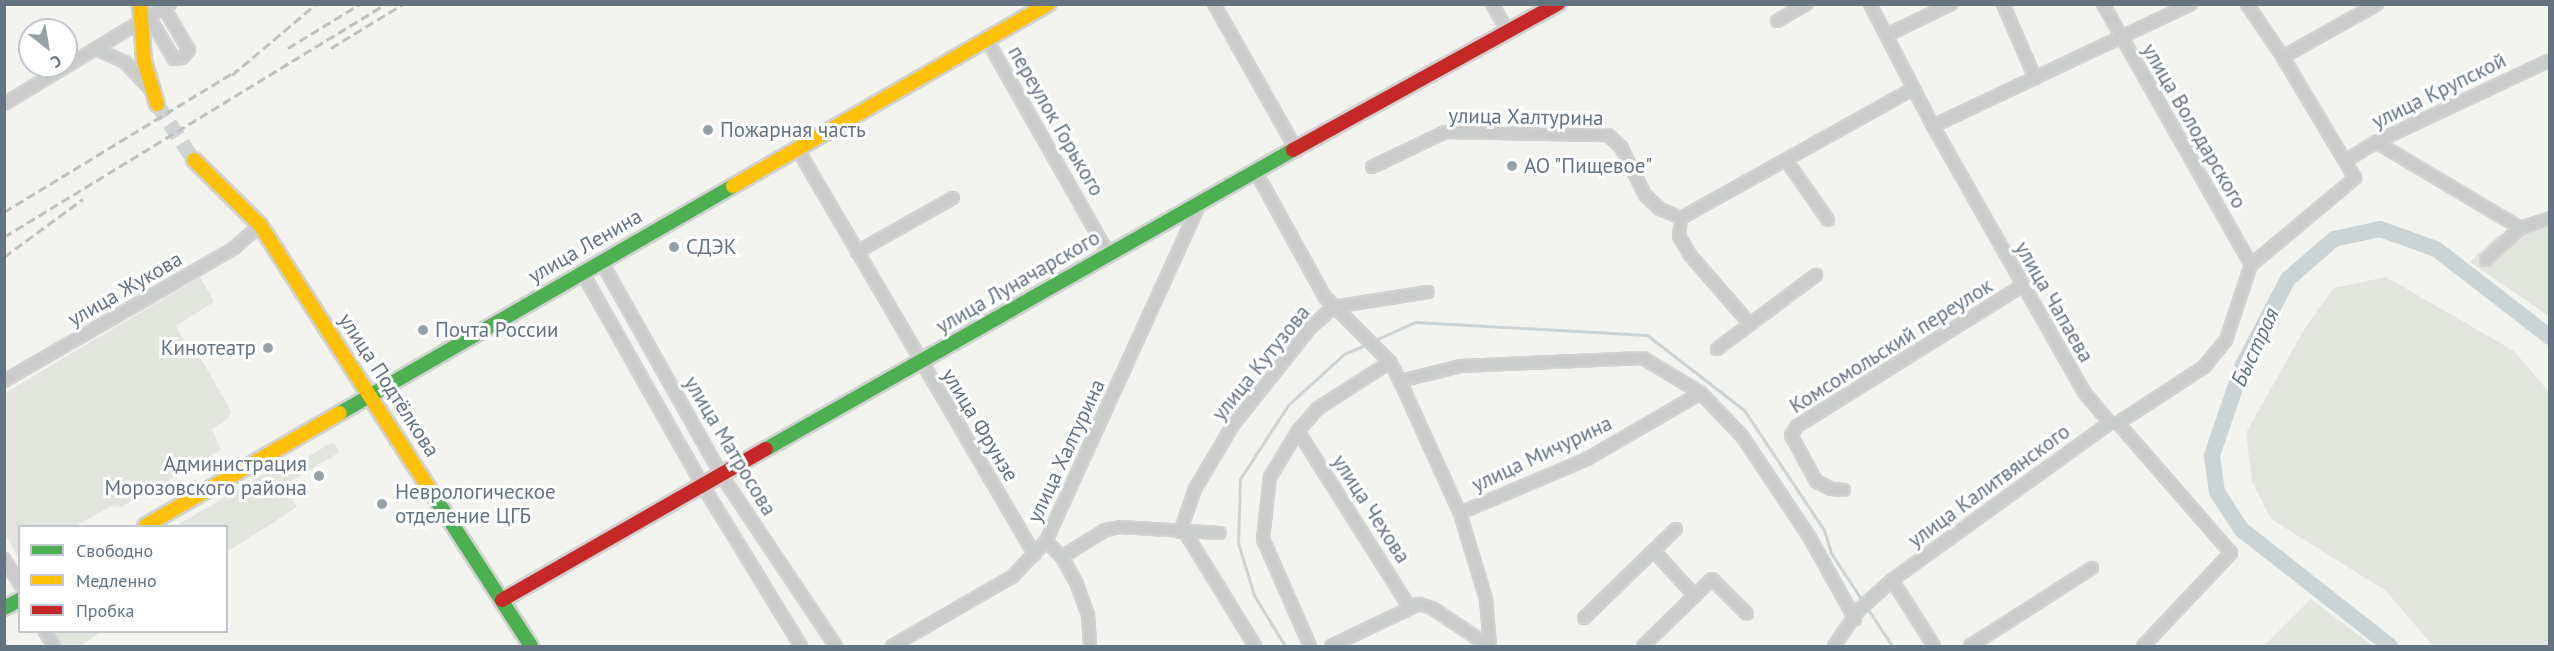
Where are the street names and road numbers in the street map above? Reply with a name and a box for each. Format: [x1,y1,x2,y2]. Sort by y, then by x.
street label: улица Володарского [2136,39,2252,213]
street label: переулок Горького [1003,41,1109,201]
street label: улица Крупской [2368,48,2510,134]
street label: улица Халтурина [1448,103,1604,131]
street label: улица Ленина [524,203,646,289]
street label: улица Луначарского [932,225,1104,339]
street label: улица Чапаева [2009,237,2099,367]
street label: улица Жукова [63,246,187,332]
street label: Комсомольский переулок [1785,273,1997,419]
street label: улица Кутузова [1207,300,1315,426]
street label: улица Подтёлкова [333,308,445,462]
street label: улица Фрунзе [936,364,1024,486]
street label: улица Матросова [678,372,782,520]
street label: улица Халтурина [1022,375,1110,527]
street label: улица Мичурина [1468,411,1616,497]
street label: улица Калитвянского [1903,419,2075,553]
street label: улица Чехова [1327,450,1415,568]

